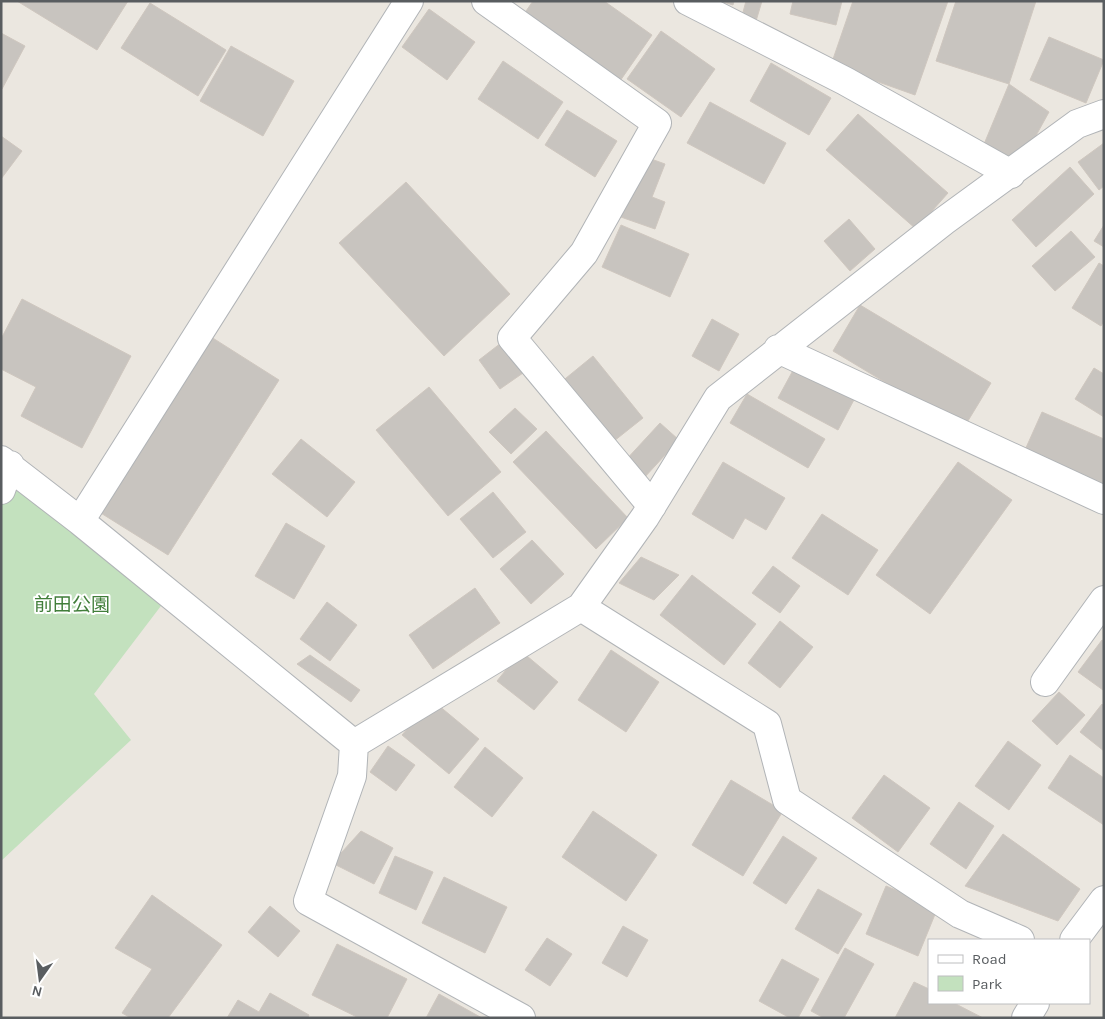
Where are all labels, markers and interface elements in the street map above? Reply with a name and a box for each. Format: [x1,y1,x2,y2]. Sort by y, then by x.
park label: 前田公園 [34,594,110,616]
legend [928,939,1090,1004]
text: Road [972,950,1007,968]
north arrow [15,954,65,1004]
text: Park [972,975,1002,993]
text: N [30,982,44,1001]

